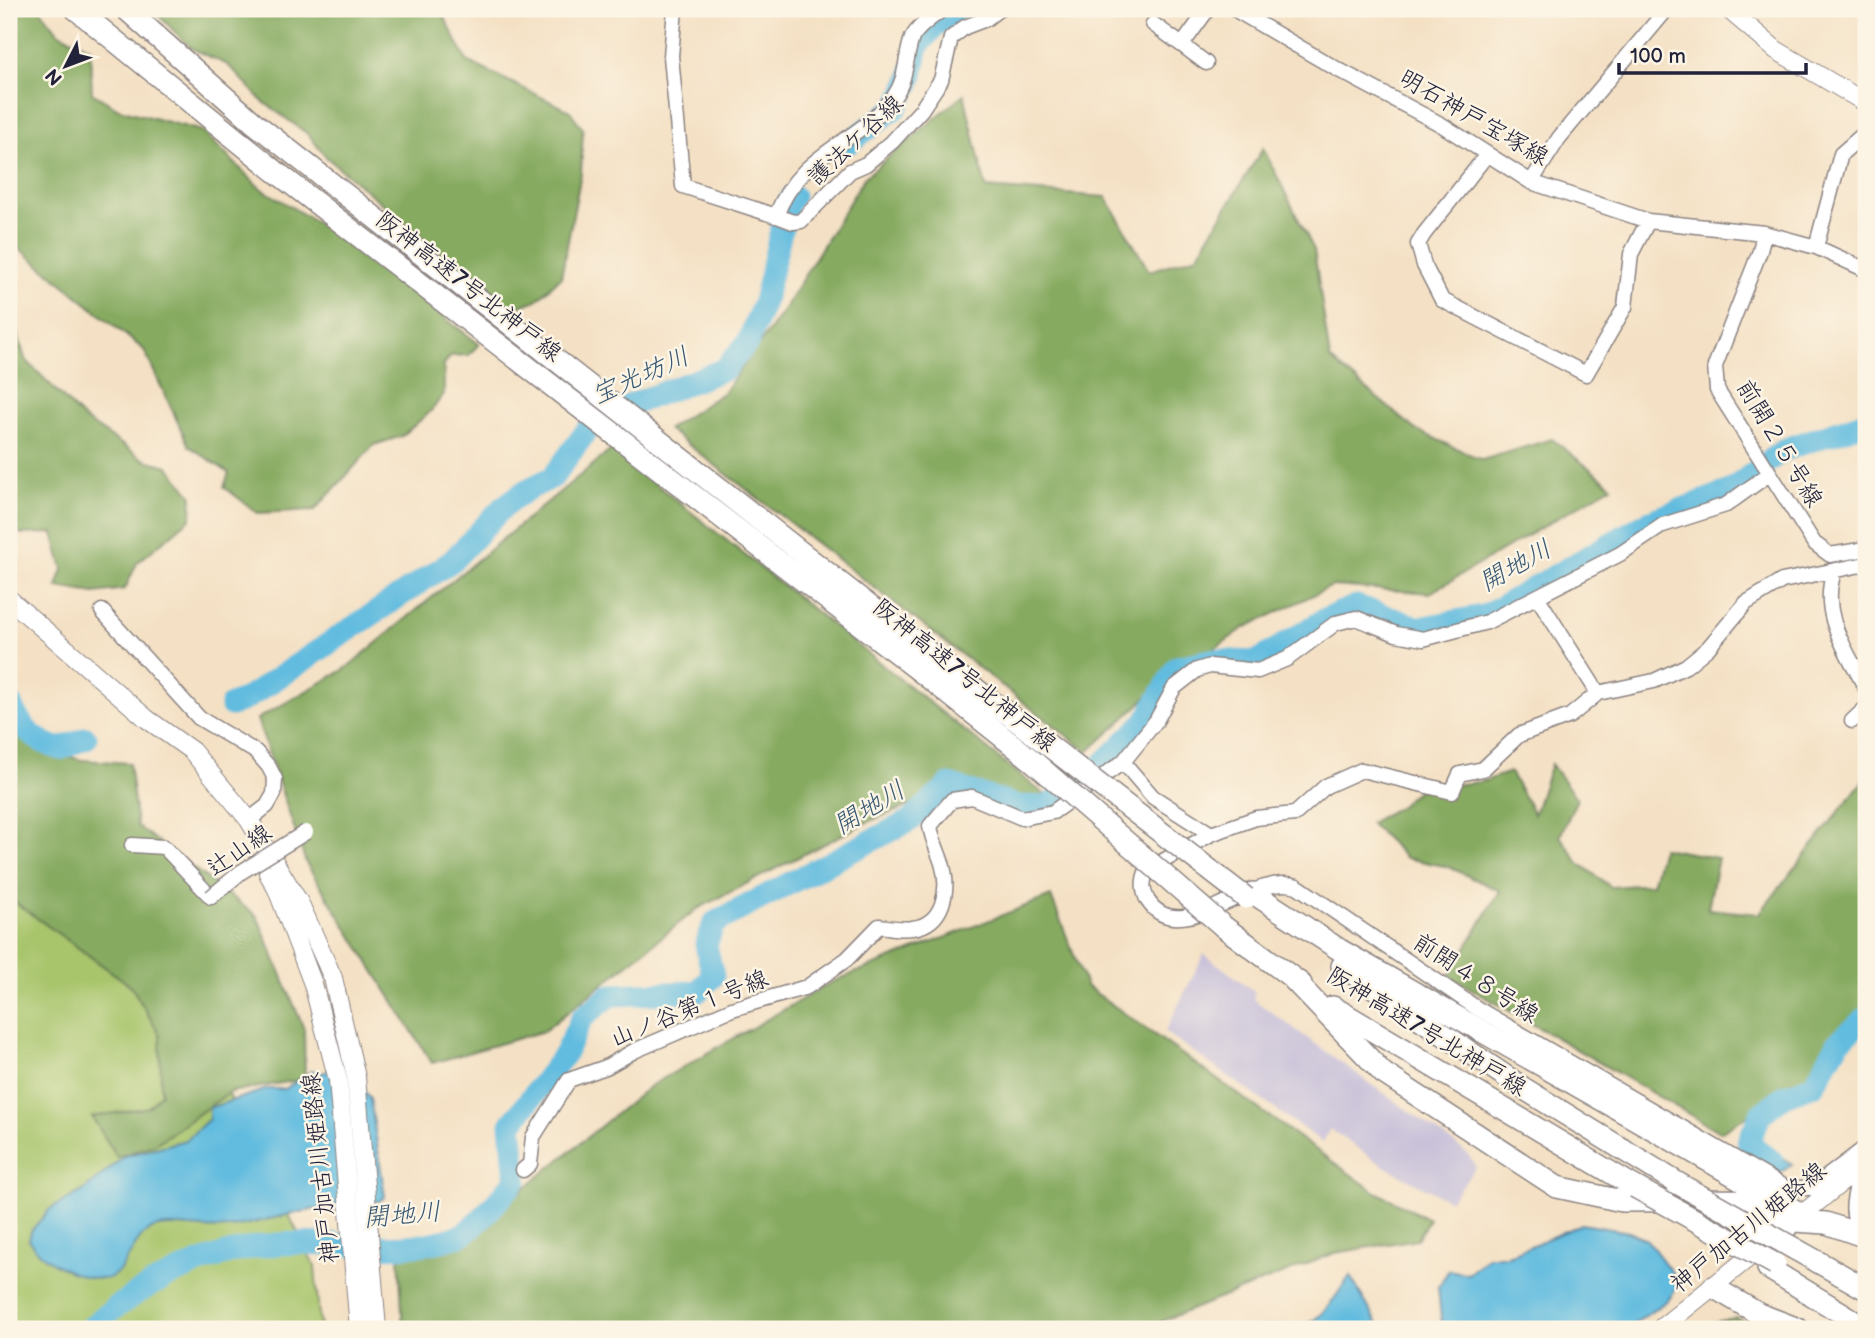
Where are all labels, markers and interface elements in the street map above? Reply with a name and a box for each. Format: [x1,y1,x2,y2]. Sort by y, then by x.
north arrow [32,32,102,102]
scale bar [1619,32,1807,76]
text: 100 m [1630,44,1686,69]
text: N [41,63,68,89]
street label: 明石神戸宝塚線 [1394,63,1554,172]
street label: 護法ケ谷線 [802,89,909,192]
street label: 阪神高速7号北神戸線 [370,205,567,368]
water label: 宝光坊川 [587,341,694,412]
street label: 前開２５号線 [1730,374,1829,512]
water label: 開地川 [1474,534,1557,599]
street label: 阪神高速7号北神戸線 [867,592,1062,758]
water label: 開地川 [828,775,911,842]
street label: 辻山線 [201,818,277,883]
street label: 前開４８号線 [1407,927,1544,1030]
street label: 阪神高速7号北神戸線 [1322,960,1532,1103]
street label: 山ノ谷第１号線 [606,964,773,1053]
street label: 神戸加古川姫路線 [296,1071,345,1265]
street label: 神戸加古川姫路線 [1665,1156,1832,1299]
water label: 開地川 [362,1197,442,1234]

